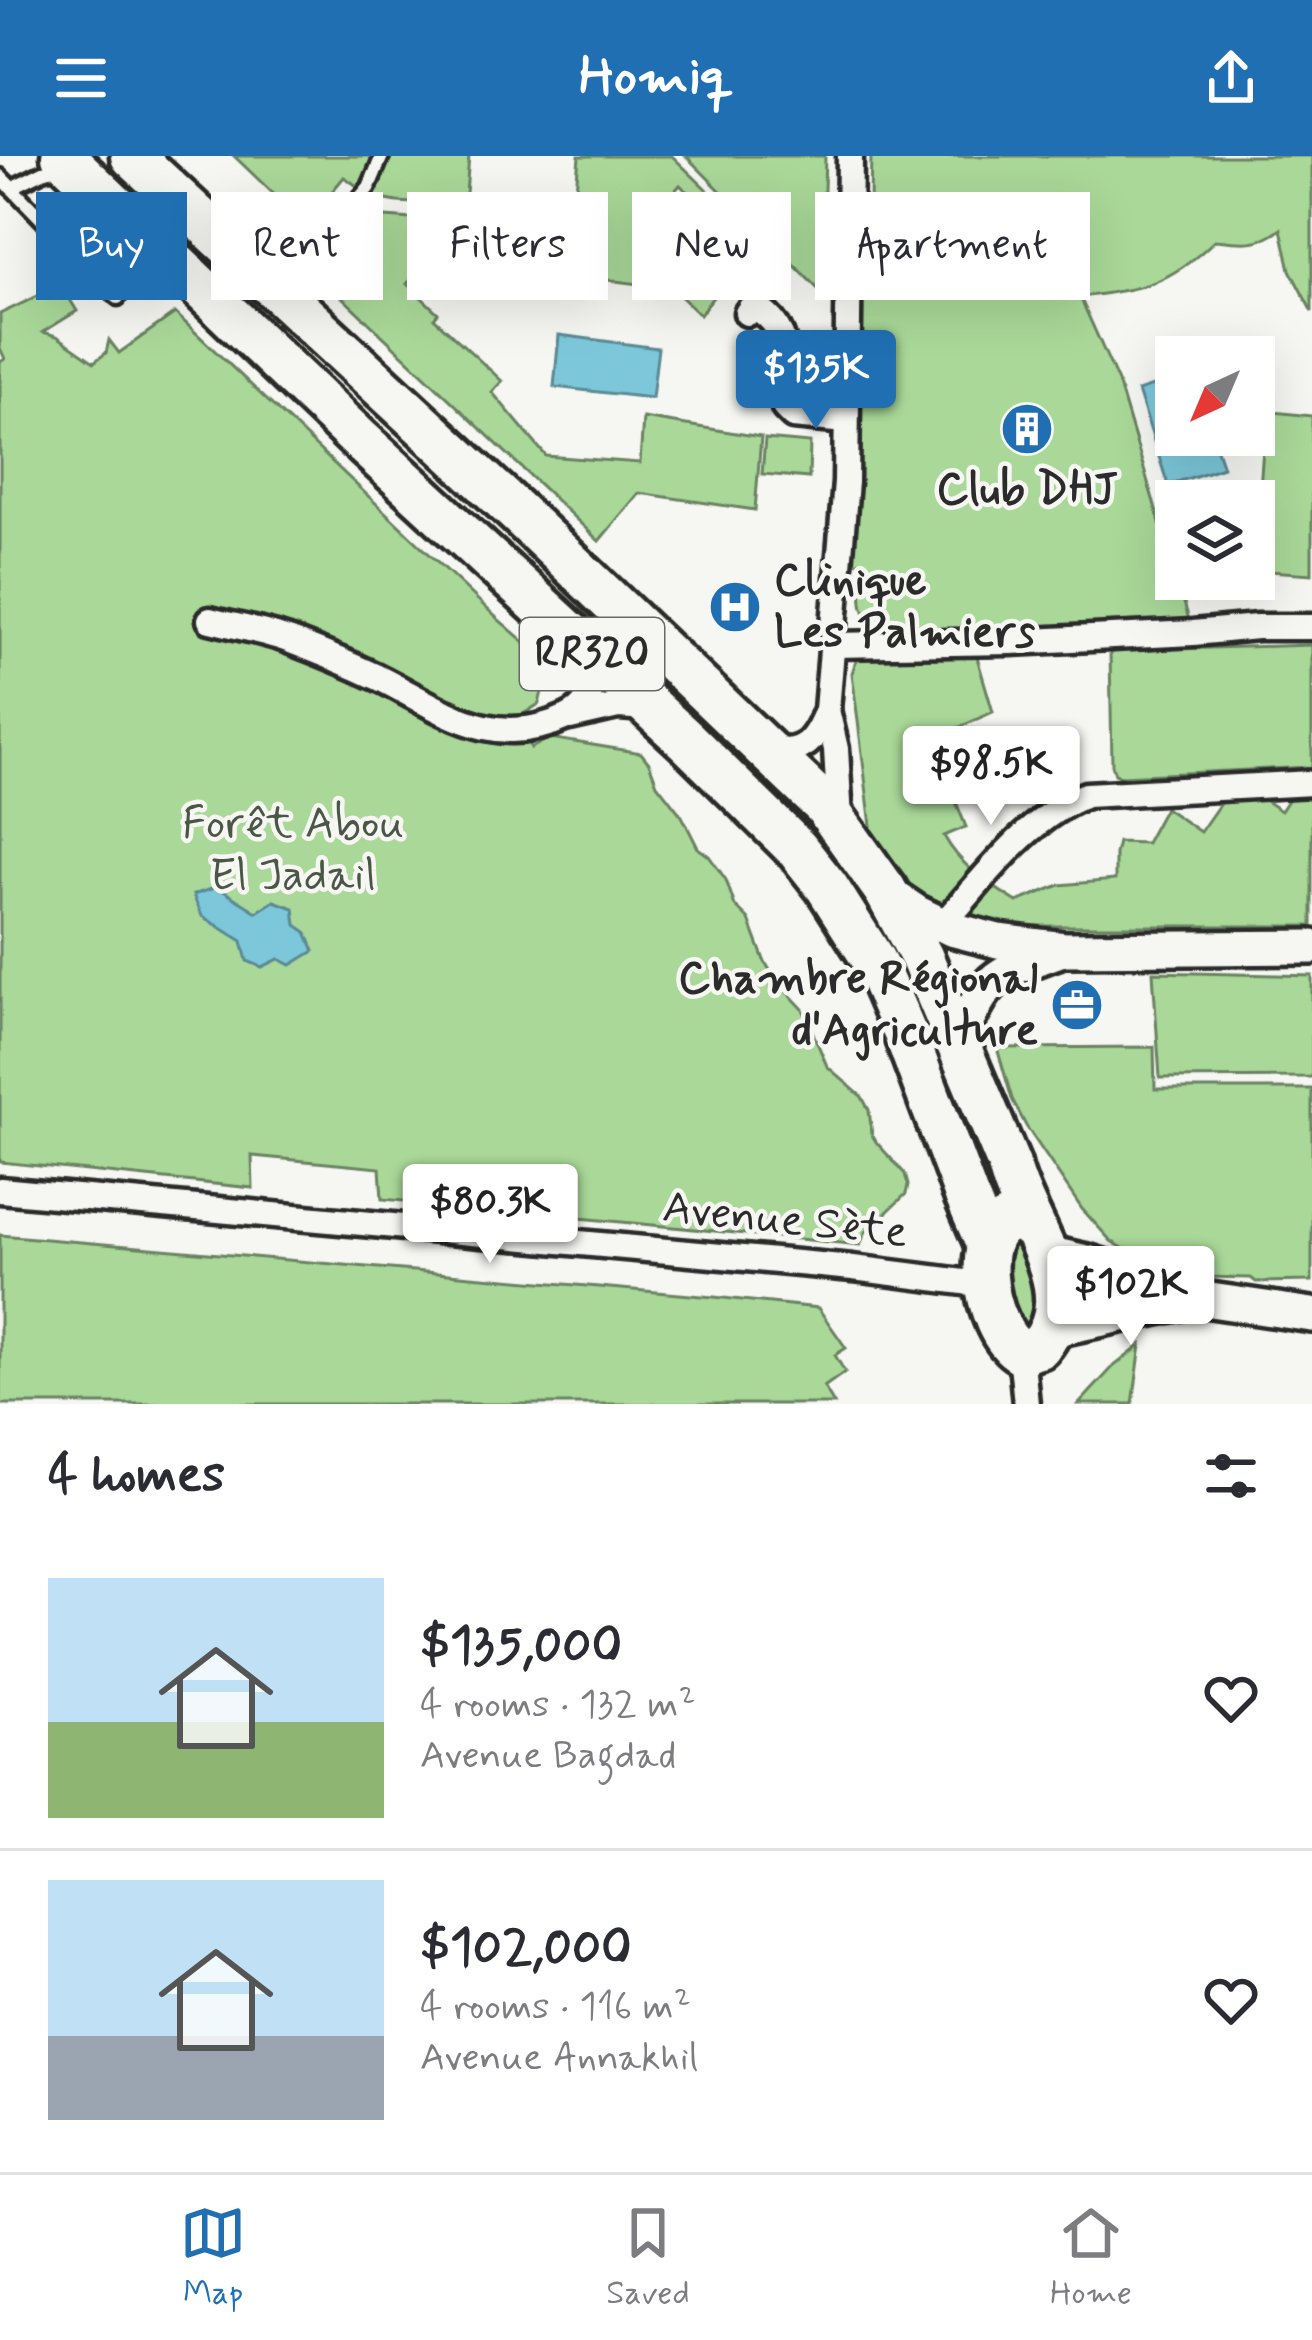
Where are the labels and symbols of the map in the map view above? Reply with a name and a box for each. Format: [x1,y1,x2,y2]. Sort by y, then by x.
pin: $135K [732,330,900,432]
north arrow [1155,336,1275,456]
building icon: Club DHJ [999,401,1055,457]
place label: Club DHJ [937,461,1118,520]
place label: Clinique Les Palmiers [774,552,1035,663]
hospital icon: Clinique Les Palmiers [707,579,763,635]
road number: RR320 [520,618,664,690]
pin: $98.5K [893,726,1089,828]
park label: Forêt Abou El Jadail [182,795,404,906]
place label: Chambre Régional d'Agriculture [678,950,1038,1061]
office icon: Chambre Régional d'Agriculture [1049,977,1105,1033]
pin: $80.3K [392,1164,588,1266]
street label: Avenue Sète [660,1179,910,1263]
pin: $102K [1047,1246,1215,1348]

